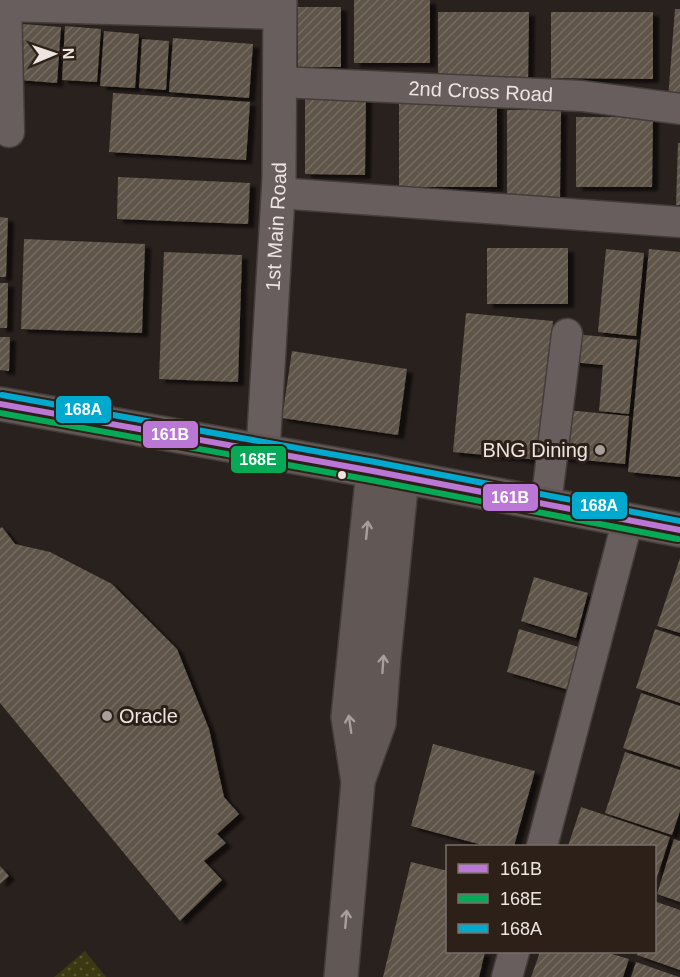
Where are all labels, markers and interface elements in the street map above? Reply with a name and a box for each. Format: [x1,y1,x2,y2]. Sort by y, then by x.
north arrow [24,24,84,84]
text: N [60,47,77,60]
street label: 2nd Cross Road [408,77,554,106]
street label: 1st Main Road [261,162,290,291]
line badge: 168A [55,395,112,424]
text: 168A [64,401,103,418]
line badge: 161B [142,420,199,449]
text: 161B [151,426,189,443]
place label: BNG Dining [482,439,588,461]
marker: BNG Dining [593,443,607,457]
line badge: 168E [230,445,287,474]
text: 168E [239,451,277,468]
unlabelled marker [336,469,348,481]
line badge: 161B [482,483,539,512]
text: 161B [491,489,529,506]
line badge: 168A [571,491,628,520]
text: 168A [580,497,619,514]
one-way arrow [362,521,373,541]
one-way arrow [378,655,389,675]
place label: Oracle [119,705,178,727]
marker: Oracle [100,709,114,723]
one-way arrow [344,715,355,735]
legend [446,845,656,953]
text: 161B [500,859,542,879]
text: 168E [500,889,542,909]
one-way arrow [341,909,352,929]
text: 168A [500,919,542,939]

